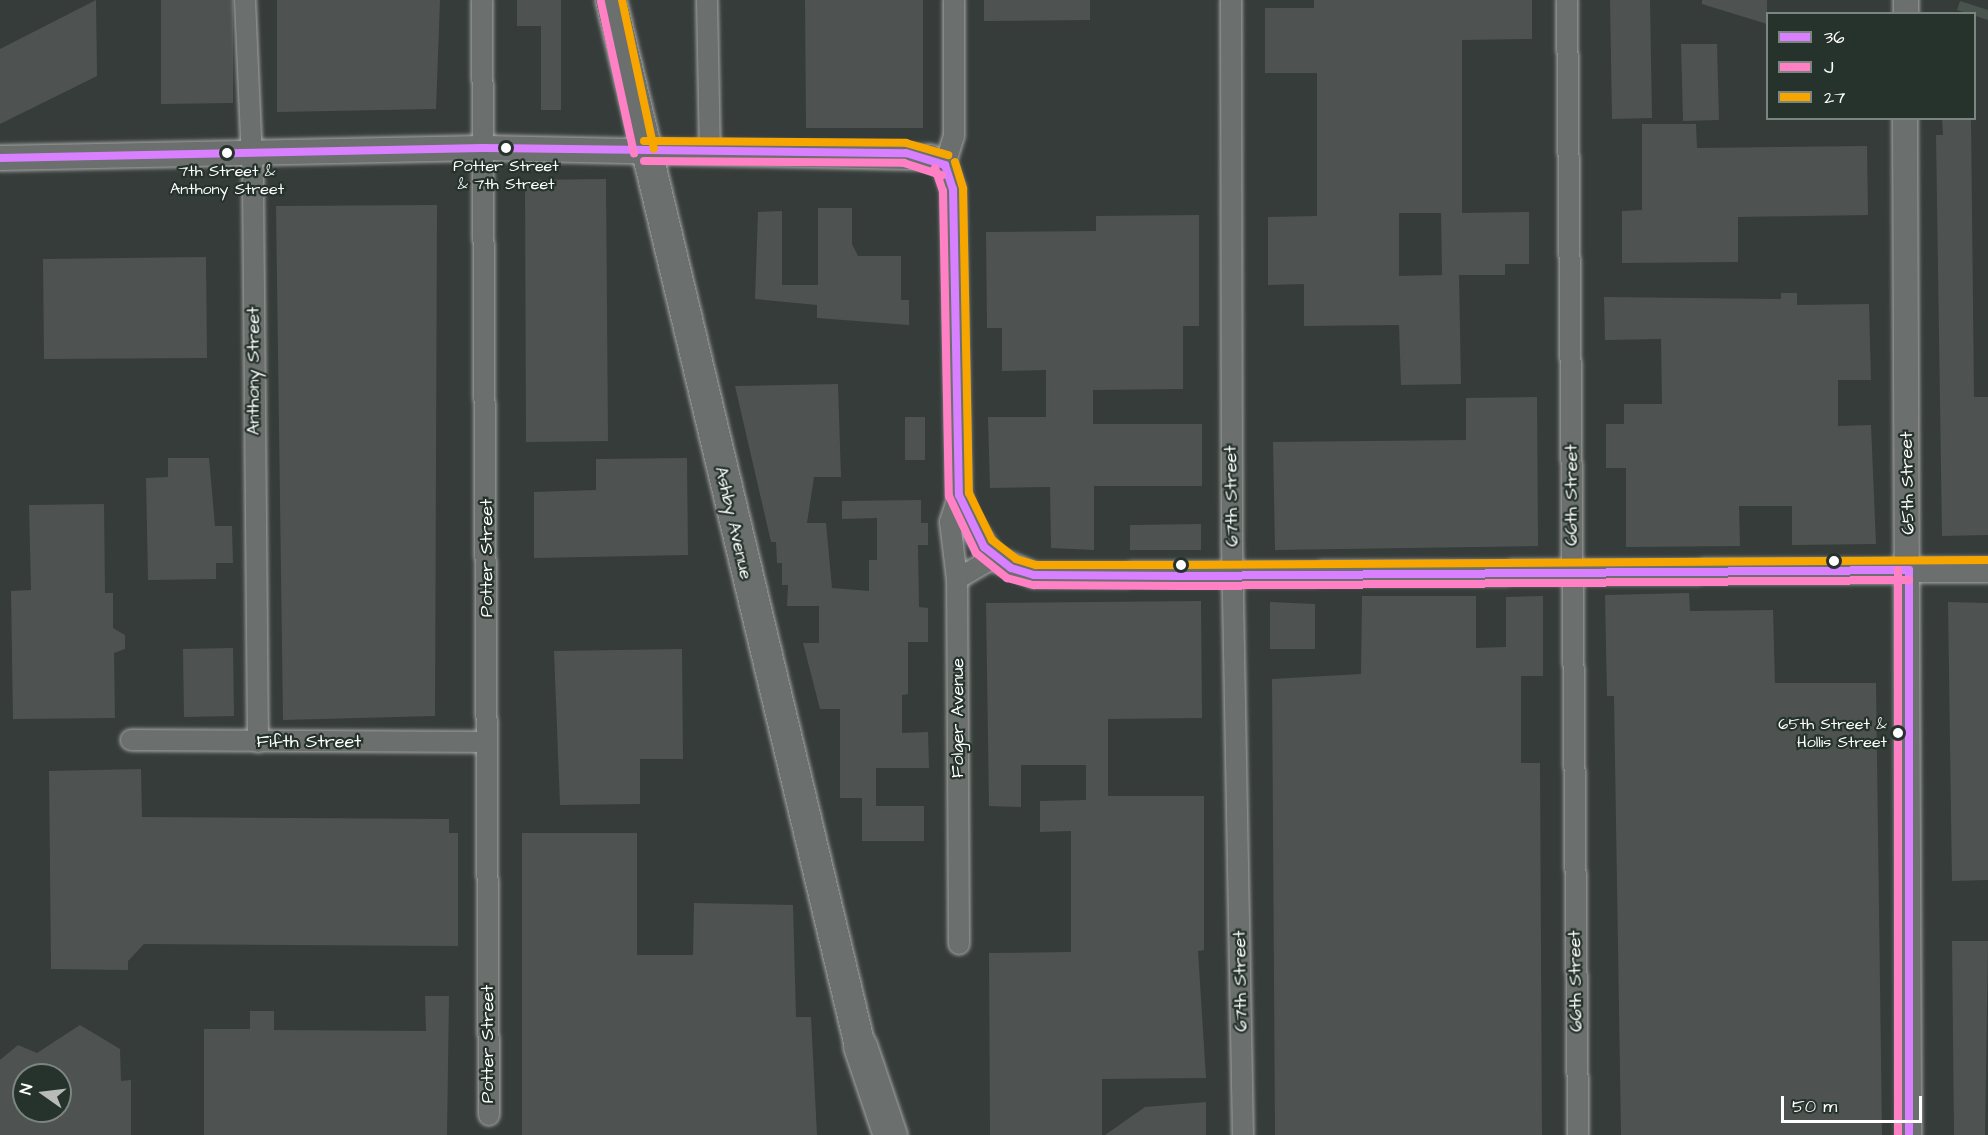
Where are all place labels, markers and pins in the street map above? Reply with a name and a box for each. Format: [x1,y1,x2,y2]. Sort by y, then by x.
marker: Potter Street & 7th Street [500,142,512,154]
marker: 7th Street & Anthony Street [221,147,233,159]
place label: Potter Street & 7th Street [453,156,559,194]
place label: 7th Street & Anthony Street [170,161,284,199]
unlabelled marker [1828,555,1840,567]
unlabelled marker [1175,559,1187,571]
place label: 65th Street & Hollis Street [1778,714,1887,752]
marker: 65th Street & Hollis Street [1892,727,1904,739]

